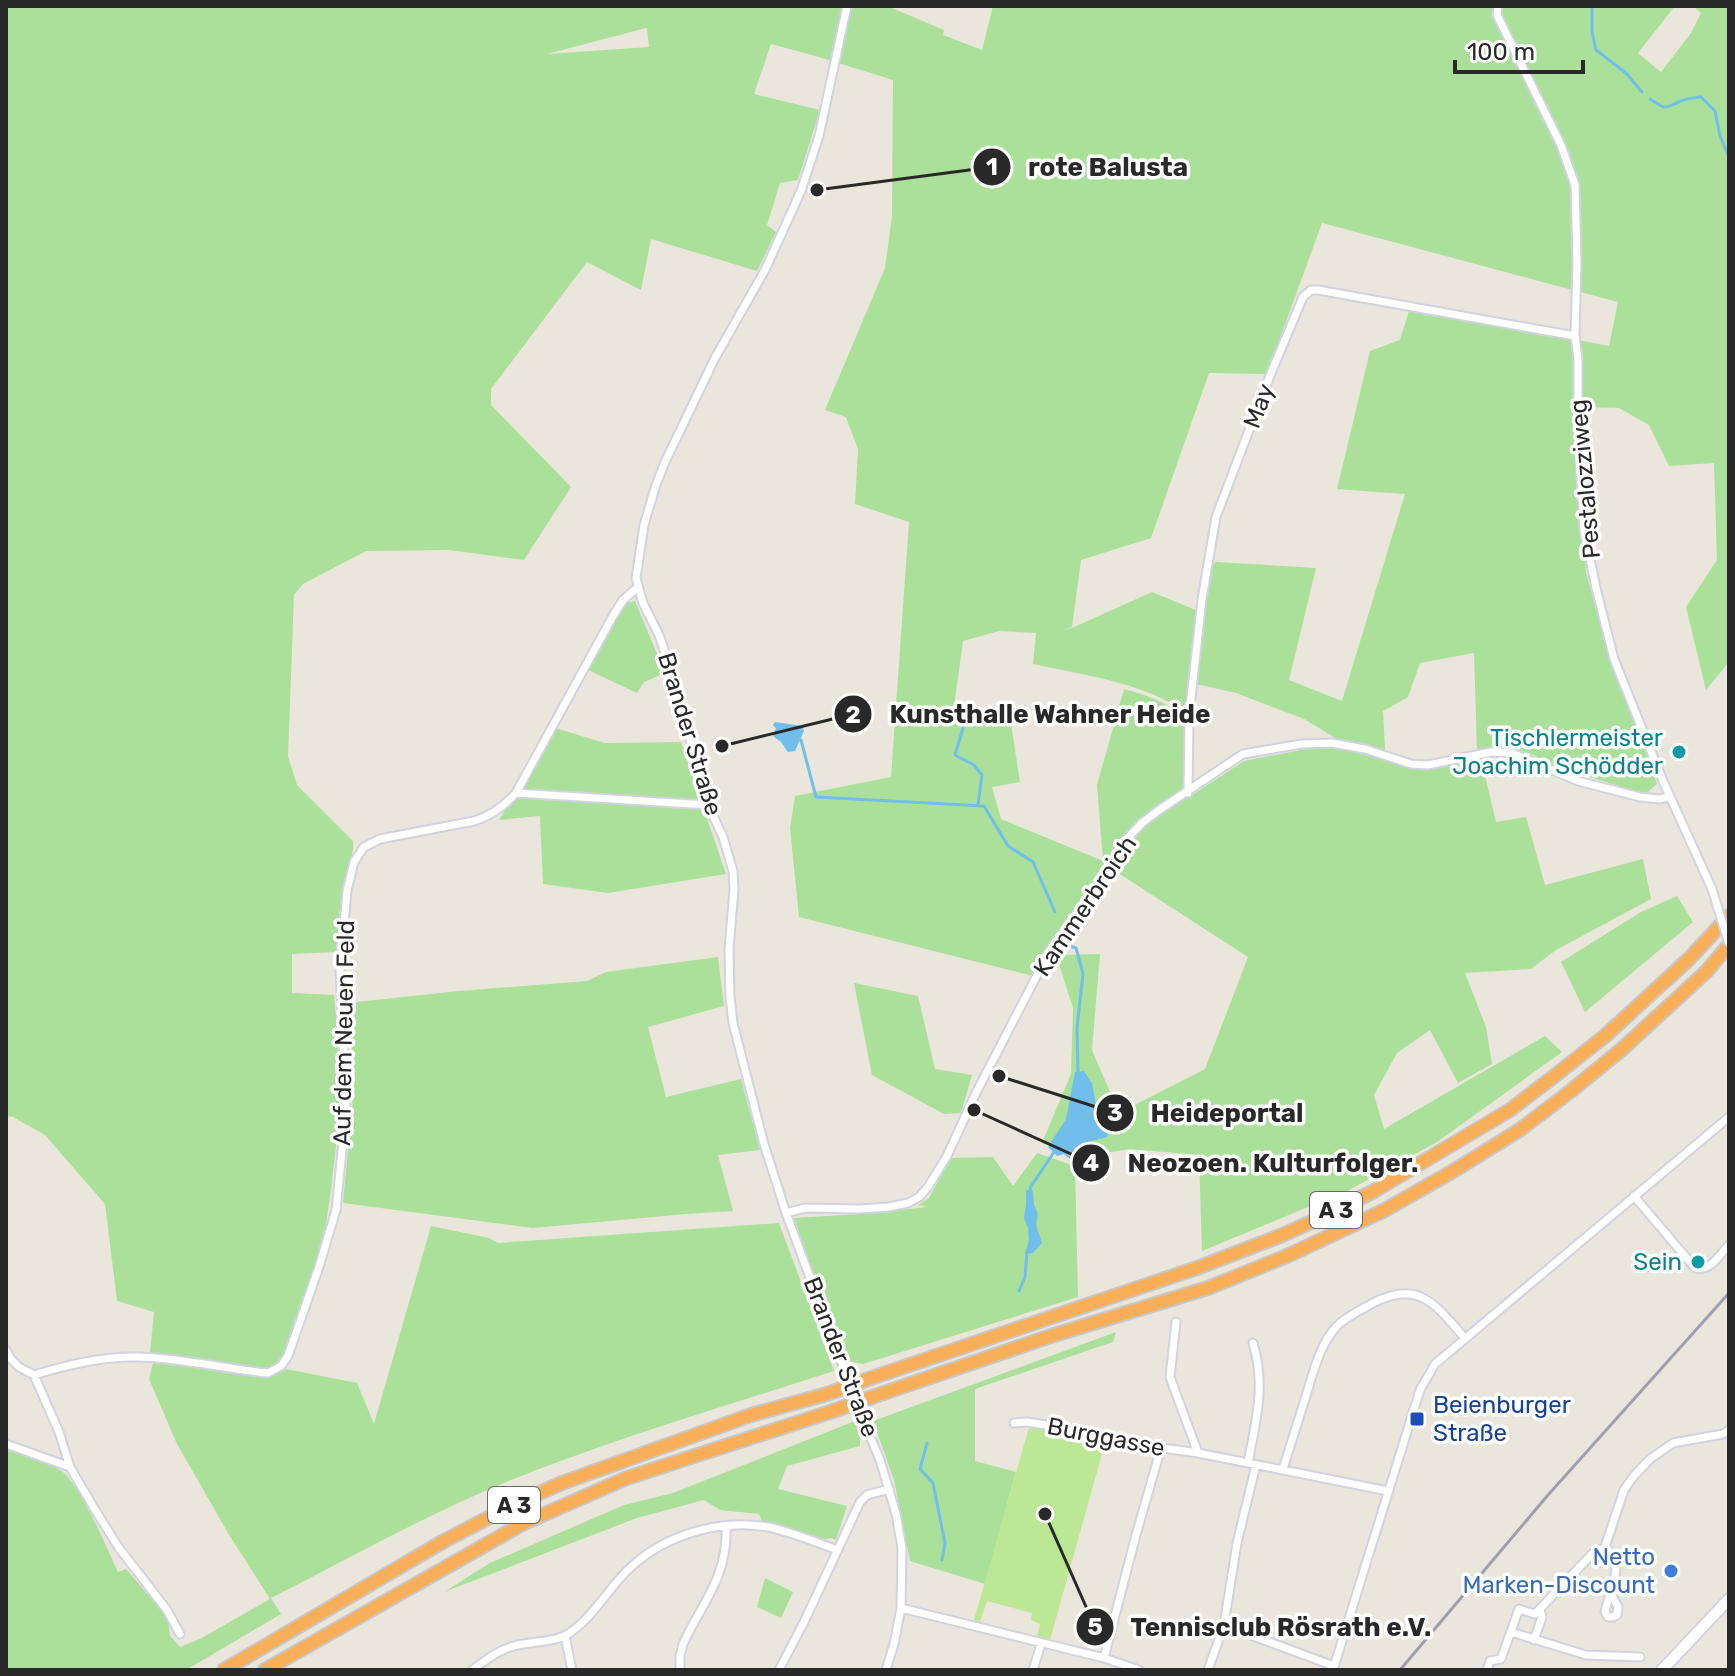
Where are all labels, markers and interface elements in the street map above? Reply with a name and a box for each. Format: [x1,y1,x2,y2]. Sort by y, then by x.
scale bar [1455,24,1583,74]
text: 100 m [1467,38,1535,66]
callout: rote Balusta [972,142,1205,192]
text: rote Balusta [1028,152,1188,183]
text: 1 [986,153,998,181]
street label: May [1238,380,1280,432]
street label: Pestalozziweg [1564,398,1606,560]
street label: Brander Straße [652,649,728,819]
callout: Kunsthalle Wahner Heide [833,689,1227,739]
text: Kunsthalle Wahner Heide [890,699,1210,730]
text: 2 [845,701,861,729]
place label: Tischlermeister Joachim Schödder [1452,724,1663,780]
marker: Tischlermeister Joachim Schödder [1670,743,1688,761]
street label: Kammerbroich [1028,830,1142,982]
street label: Auf dem Neuen Feld [328,920,360,1146]
callout: Heideportal [1095,1088,1320,1138]
text: Heideportal [1150,1098,1304,1129]
text: 3 [1107,1099,1123,1127]
callout: Neozoen. Kulturfolger. [1071,1138,1434,1188]
text: Neozoen. Kulturfolger. [1128,1148,1418,1179]
text: 4 [1083,1149,1099,1177]
road number: A 3 [1310,1192,1362,1228]
place label: Sein [1633,1248,1682,1276]
marker: Sein [1689,1253,1707,1271]
street label: Brander Straße [798,1273,884,1441]
place label: Beienburger Straße [1433,1391,1571,1447]
marker: Beienburger Straße [1408,1410,1426,1428]
street label: Burggasse [1045,1412,1167,1462]
road number: A 3 [488,1487,540,1523]
place label: Netto Marken-Discount [1463,1543,1655,1599]
marker: Netto Marken-Discount [1662,1562,1680,1580]
callout: Tennisclub Rösrath e.V. [1075,1602,1447,1652]
text: Tennisclub Rösrath e.V. [1131,1612,1431,1643]
text: 5 [1087,1613,1103,1641]

